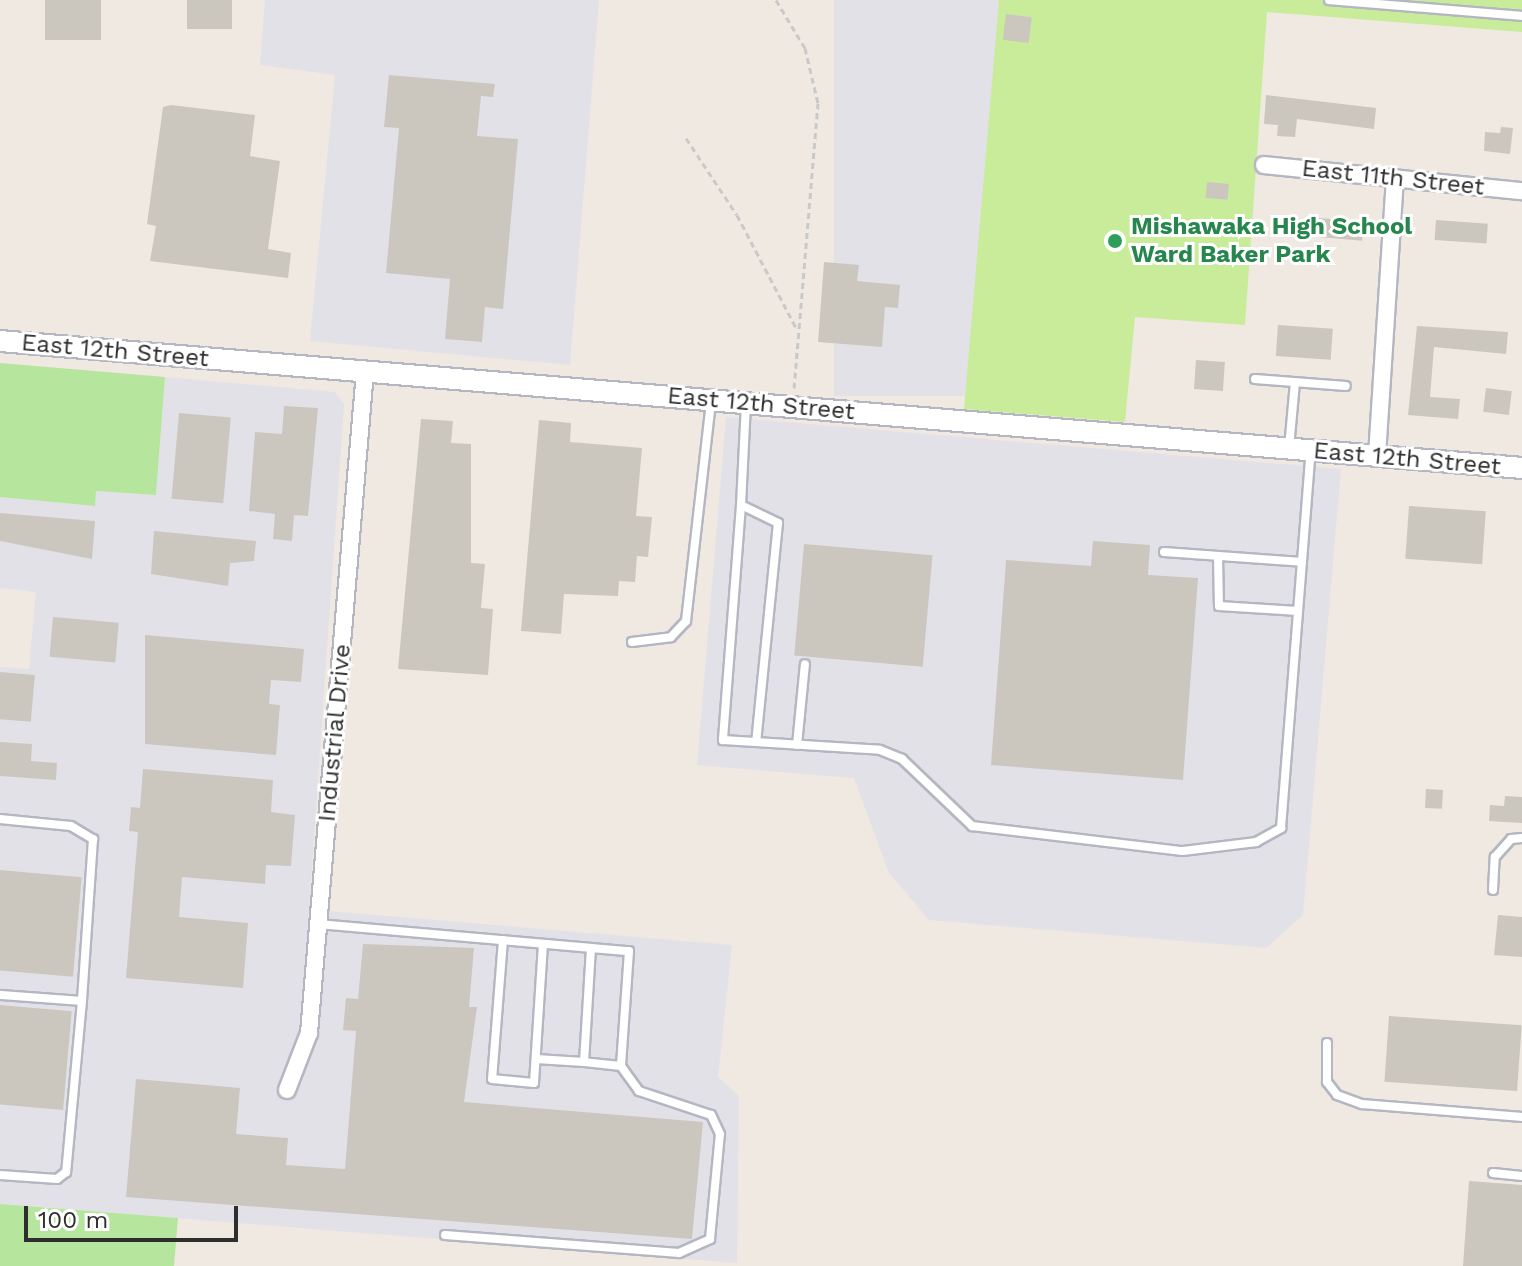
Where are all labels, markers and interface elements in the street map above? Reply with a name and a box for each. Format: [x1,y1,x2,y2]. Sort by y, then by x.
street label: East 11th Street [1300,154,1486,202]
place label: Mishawaka High School Ward Baker Park [1131,213,1412,269]
marker: Mishawaka High School Ward Baker Park [1106,232,1124,250]
street label: East 12th Street [20,328,210,374]
street label: East 12th Street [666,381,856,427]
street label: East 12th Street [1312,436,1502,482]
street label: Industrial Drive [313,642,357,824]
scale bar [28,1190,242,1240]
text: 100 m [38,1206,108,1234]

